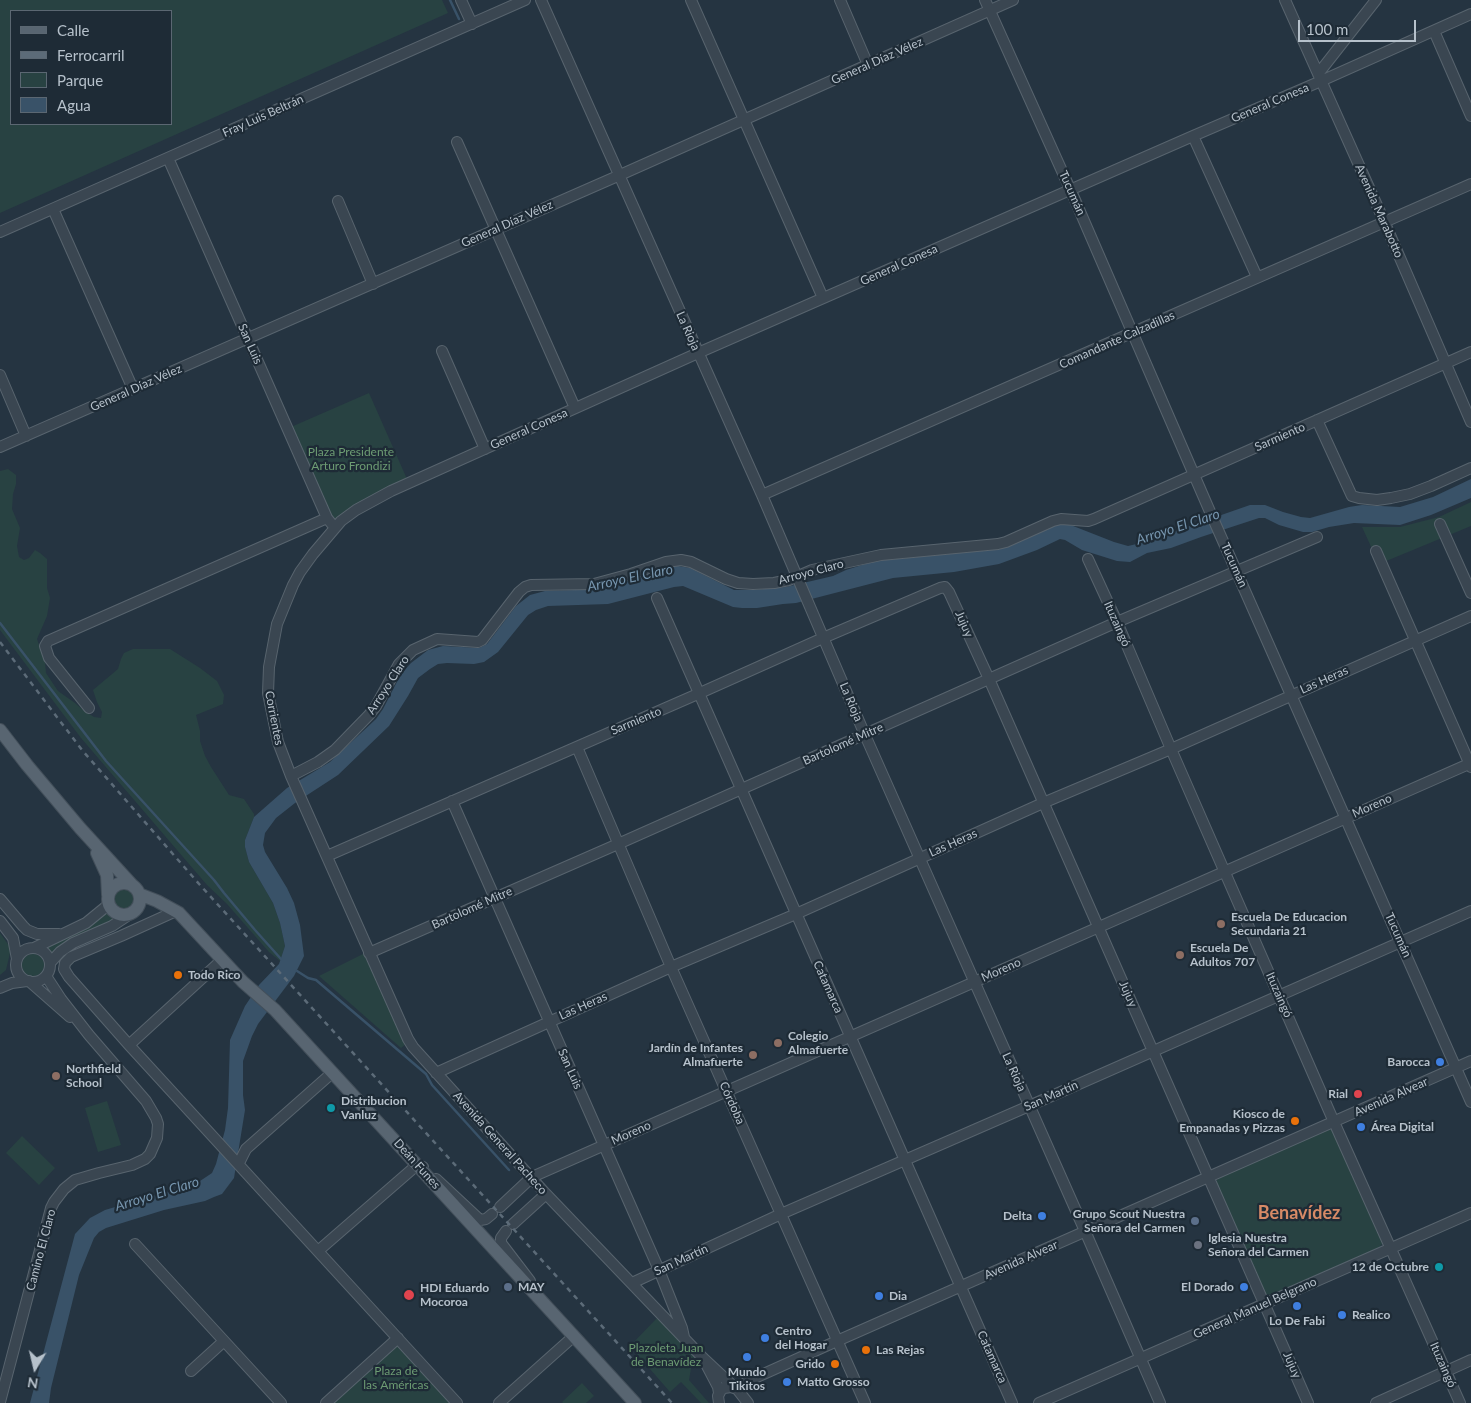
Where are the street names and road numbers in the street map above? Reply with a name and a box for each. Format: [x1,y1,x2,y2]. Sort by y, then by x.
street label: General Díaz Vélez [829,34,925,88]
street label: General Conesa [1229,80,1311,126]
street label: Fray Luis Beltrán [220,92,306,140]
street label: Avenida Marabotto [1352,162,1406,260]
street label: Tucumán [1056,168,1088,218]
street label: General Díaz Vélez [459,197,555,251]
street label: General Conesa [858,242,940,288]
street label: Comandante Calzadillas [1057,308,1177,372]
street label: La Rioja [673,309,703,353]
street label: San Luis [235,322,265,366]
street label: General Díaz Vélez [88,361,184,415]
street label: General Conesa [488,406,570,452]
street label: Sarmiento [1253,420,1307,454]
street label: Tucumán [1218,540,1250,590]
street label: Arroyo Claro [777,556,845,588]
street label: Ituzaingó [1101,599,1133,649]
street label: Jujuy [952,609,976,639]
street label: Arroyo Claro [364,653,412,717]
street label: Las Heras [1298,663,1350,697]
street label: La Rioja [836,680,866,724]
street label: Corrientes [262,690,286,746]
street label: Sarmiento [609,704,663,738]
street label: Bartolomé Mitre [800,720,886,768]
street label: Moreno [1350,791,1394,821]
street label: Las Heras [927,826,979,860]
street label: Bartolomé Mitre [429,884,515,932]
street label: Tucumán [1382,910,1414,960]
street label: Moreno [979,955,1023,985]
street label: Catamarca [810,959,846,1015]
street label: Ituzaingó [1263,970,1295,1020]
street label: Jujuy [1116,979,1140,1009]
street label: Las Heras [557,989,609,1023]
street label: San Luis [555,1047,585,1091]
street label: La Rioja [999,1050,1029,1094]
street label: Avenida Alvear [1352,1074,1430,1120]
street label: San Martín [1022,1078,1080,1114]
street label: Córdoba [716,1079,748,1127]
street label: Avenida General Pacheco [450,1089,550,1197]
street label: Moreno [609,1118,653,1148]
street label: Deán Funes [391,1136,443,1192]
street label: Camino El Claro [23,1208,59,1292]
street label: Avenida Alvear [982,1237,1060,1283]
street label: San Martín [652,1241,710,1279]
street label: General Manuel Belgrano [1191,1274,1319,1342]
street label: Catamarca [974,1329,1010,1385]
street label: Ituzaingó [1427,1340,1459,1390]
street label: Jujuy [1280,1350,1304,1380]

